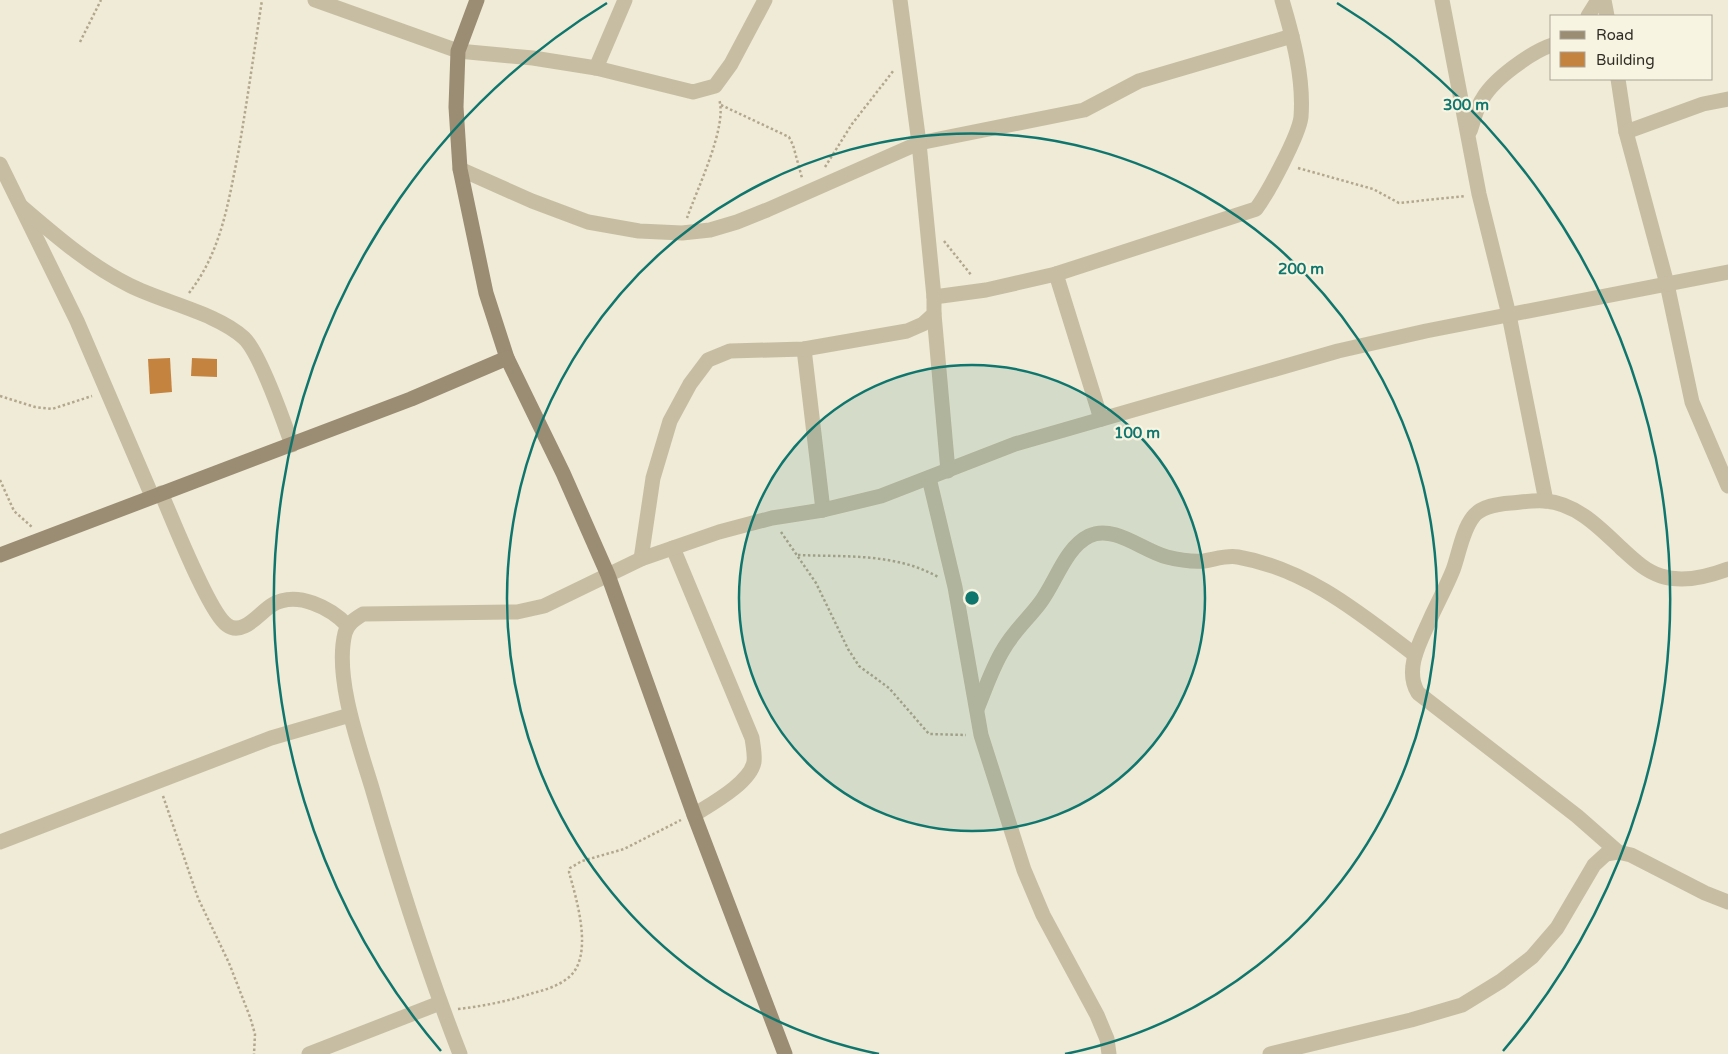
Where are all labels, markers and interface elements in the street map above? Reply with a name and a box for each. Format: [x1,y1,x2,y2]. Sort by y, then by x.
legend [1550,15,1713,80]
text: Road [1596,26,1634,44]
text: Building [1596,51,1655,69]
text: 300 m [1443,96,1489,114]
text: 200 m [1278,260,1324,278]
text: 100 m [1114,424,1160,442]
centre of rings [963,589,981,607]

